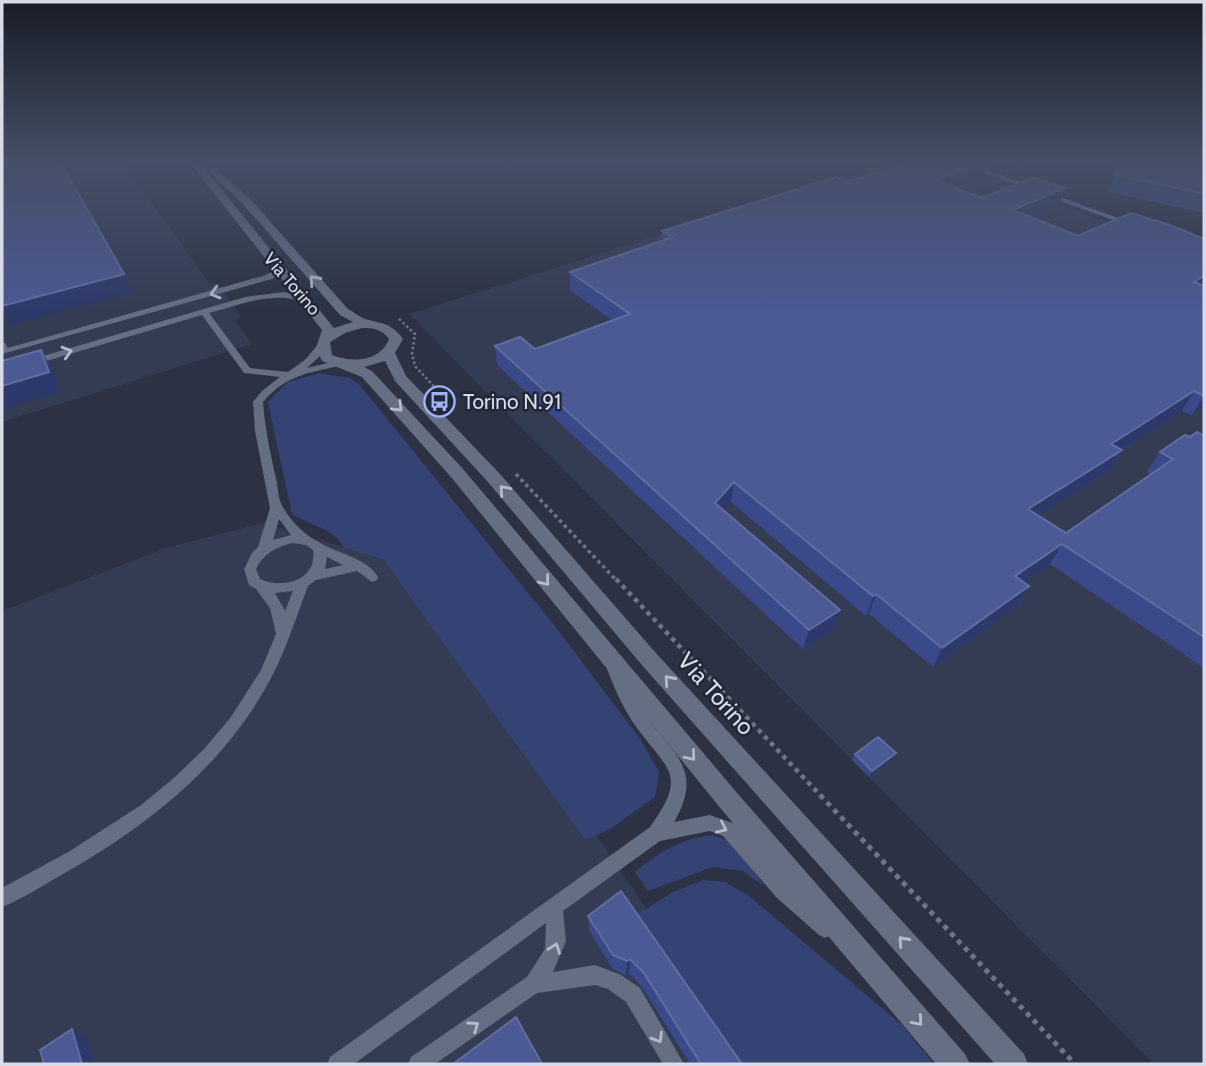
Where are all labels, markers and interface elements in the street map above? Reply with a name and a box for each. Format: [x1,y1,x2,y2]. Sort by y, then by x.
street label: Via Torino [259,248,325,320]
one-way arrow [310,275,322,288]
one-way arrow [209,284,221,299]
one-way arrow [61,346,73,361]
bus stop icon: Torino N.91 [423,385,457,419]
place label: Torino N.91 [463,389,561,414]
one-way arrow [389,399,402,412]
one-way arrow [500,485,512,498]
one-way arrow [537,572,549,585]
street label: Via Torino [672,646,761,741]
one-way arrow [665,676,677,689]
one-way arrow [682,748,695,760]
one-way arrow [715,820,727,834]
one-way arrow [899,936,911,949]
one-way arrow [547,943,561,955]
one-way arrow [910,1014,923,1026]
one-way arrow [466,1022,479,1034]
one-way arrow [650,1030,663,1043]

